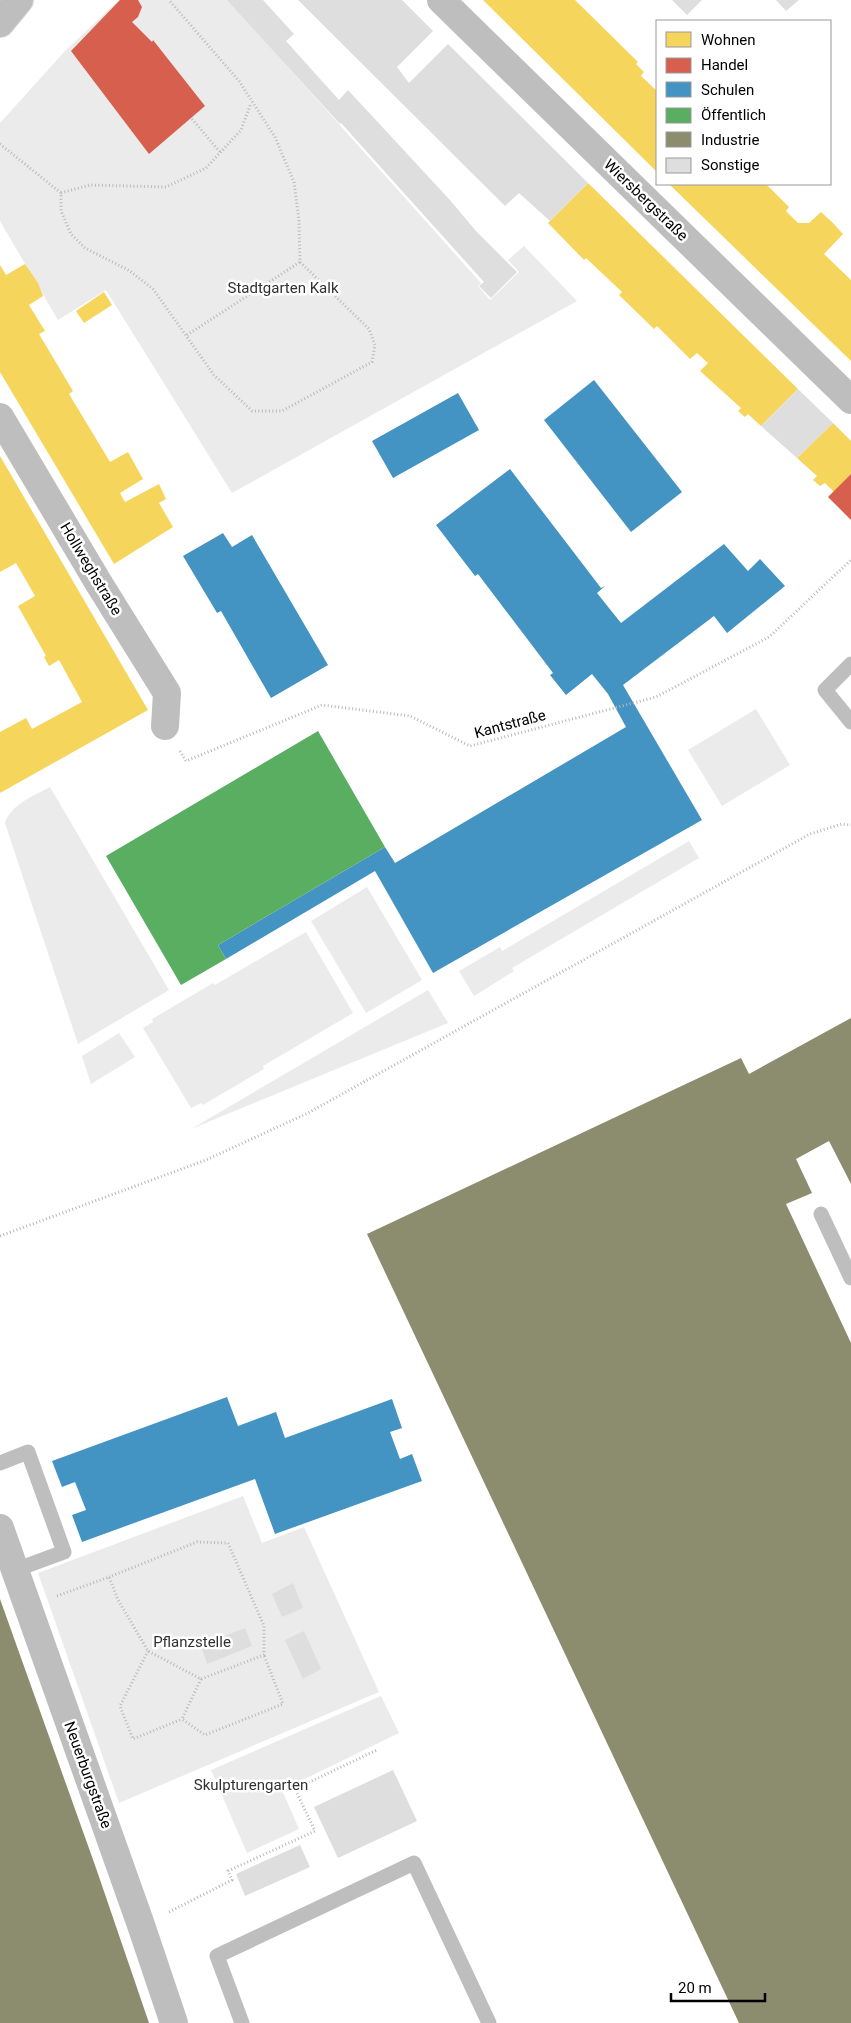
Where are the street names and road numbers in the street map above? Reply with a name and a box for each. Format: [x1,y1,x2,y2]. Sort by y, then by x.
street label: Wiersbergstraße [600,155,692,245]
street label: Hollweghstraße [56,519,126,619]
street label: Kantstraße [472,706,548,742]
street label: Neuerburgstraße [60,1719,116,1831]

